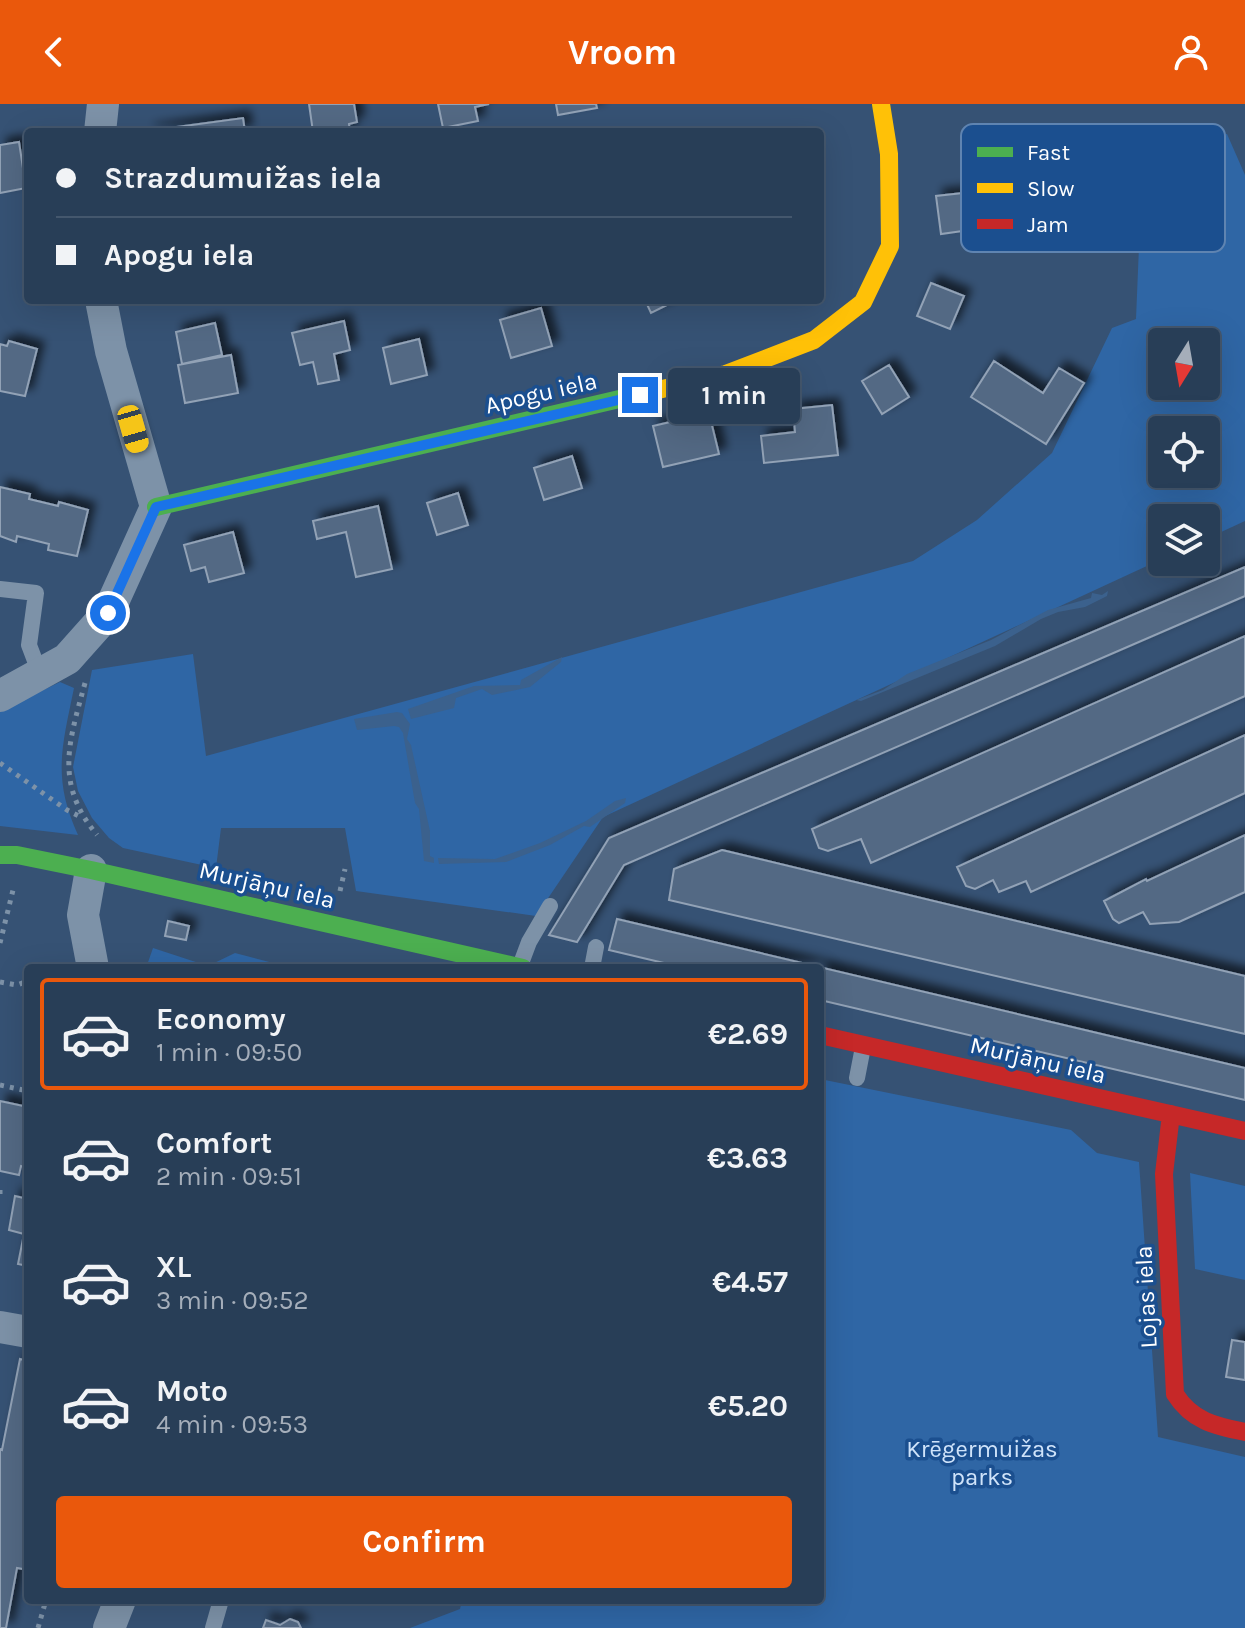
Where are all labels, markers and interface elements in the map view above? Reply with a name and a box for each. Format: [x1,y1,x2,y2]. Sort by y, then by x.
icon: back [32,30,76,74]
icon: person [1169,30,1213,74]
text: Vroom [568,31,677,73]
legend [961,124,1225,252]
text: Fast [1027,140,1070,166]
text: Strazdumuižas iela [104,160,382,196]
text: Slow [1027,176,1074,202]
text: Jam [1027,212,1069,238]
text: Apogu iela [104,237,254,273]
north arrow [1148,328,1220,400]
map controls [1148,328,1220,576]
street label: Apogu iela [482,367,600,419]
callout: 1 min [668,367,800,423]
route end [622,377,658,413]
text: 1 min [701,380,767,411]
car [115,403,151,455]
button: locate [1148,416,1220,488]
button: layers [1148,504,1220,576]
route start [90,595,126,631]
street label: Murjāņu iela [196,856,338,914]
icon: car [60,998,132,1070]
text: Economy [156,1001,286,1037]
text: €2.69 [708,1016,788,1052]
street label: Murjāņu iela [967,1031,1109,1089]
text: 1 min · 09:50 [156,1037,302,1068]
icon: car [60,1122,132,1194]
text: Comfort [156,1125,272,1161]
text: €3.63 [707,1140,788,1176]
text: 2 min · 09:51 [156,1161,302,1192]
street label: Lojas iela [1129,1245,1163,1349]
icon: car [60,1246,132,1318]
text: XL [156,1249,191,1285]
text: €4.57 [712,1264,788,1300]
text: 3 min · 09:52 [156,1285,309,1316]
icon: car [60,1370,132,1442]
text: Moto [156,1373,228,1409]
text: €5.20 [708,1388,788,1424]
text: 4 min · 09:53 [156,1409,308,1440]
park label: Krēgermuižas parks [906,1435,1058,1491]
button: Confirm [56,1496,792,1588]

